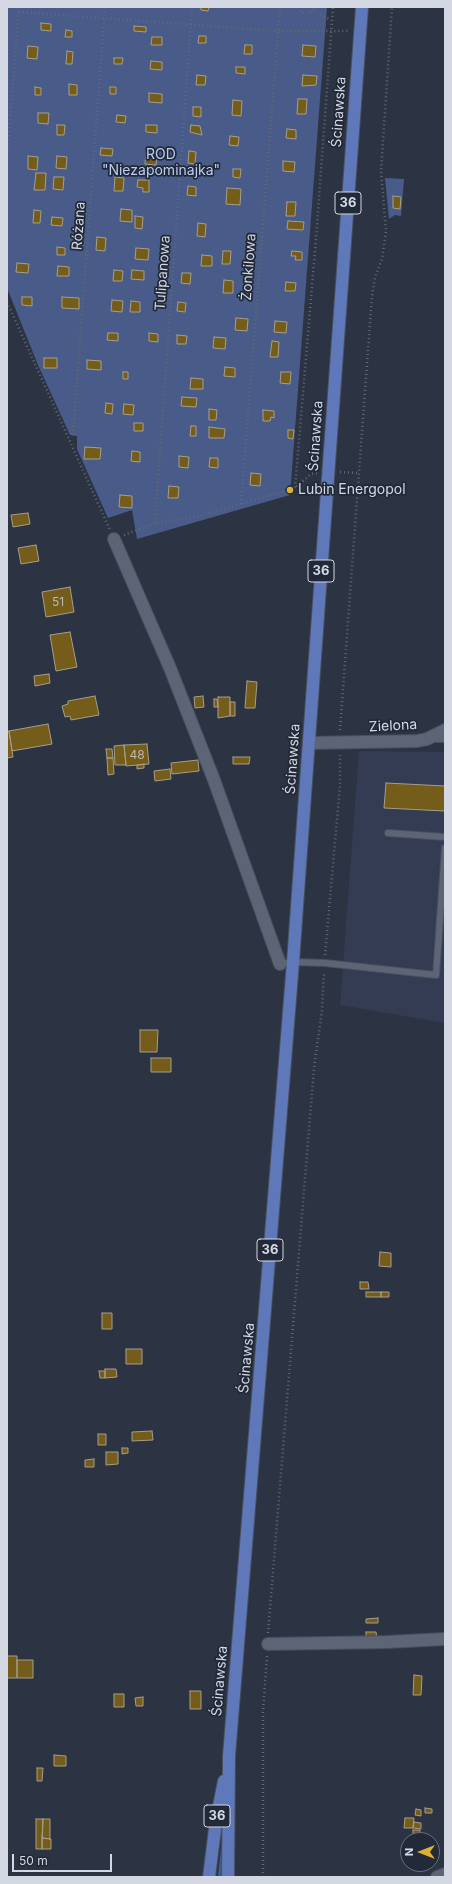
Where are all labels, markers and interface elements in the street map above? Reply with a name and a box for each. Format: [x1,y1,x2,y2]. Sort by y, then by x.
street label: Ścinawska [328,76,350,148]
park label: ROD "Niezapominajka" [102,147,220,180]
road number: 36 [335,192,361,214]
street label: Różana [69,201,89,251]
street label: Żonkilowa [238,233,260,301]
street label: Tulipanowa [152,235,174,311]
street label: Ścinawska [305,400,327,472]
place label: Lubin Energopol [298,482,406,498]
marker: Lubin Energopol [285,485,295,495]
road number: 36 [308,560,334,582]
house number: 51 [52,595,64,609]
street label: Zielona [368,716,418,736]
street label: Ścinawska [282,723,304,795]
house number: 48 [129,748,145,762]
road number: 36 [257,1239,283,1261]
street label: Ścinawska [236,1322,258,1394]
street label: Ścinawska [209,1645,231,1717]
road number: 36 [204,1805,230,1827]
north arrow [400,1832,440,1872]
scale bar [14,1846,114,1872]
text: N [402,1848,416,1856]
text: 50 m [19,1853,48,1868]

